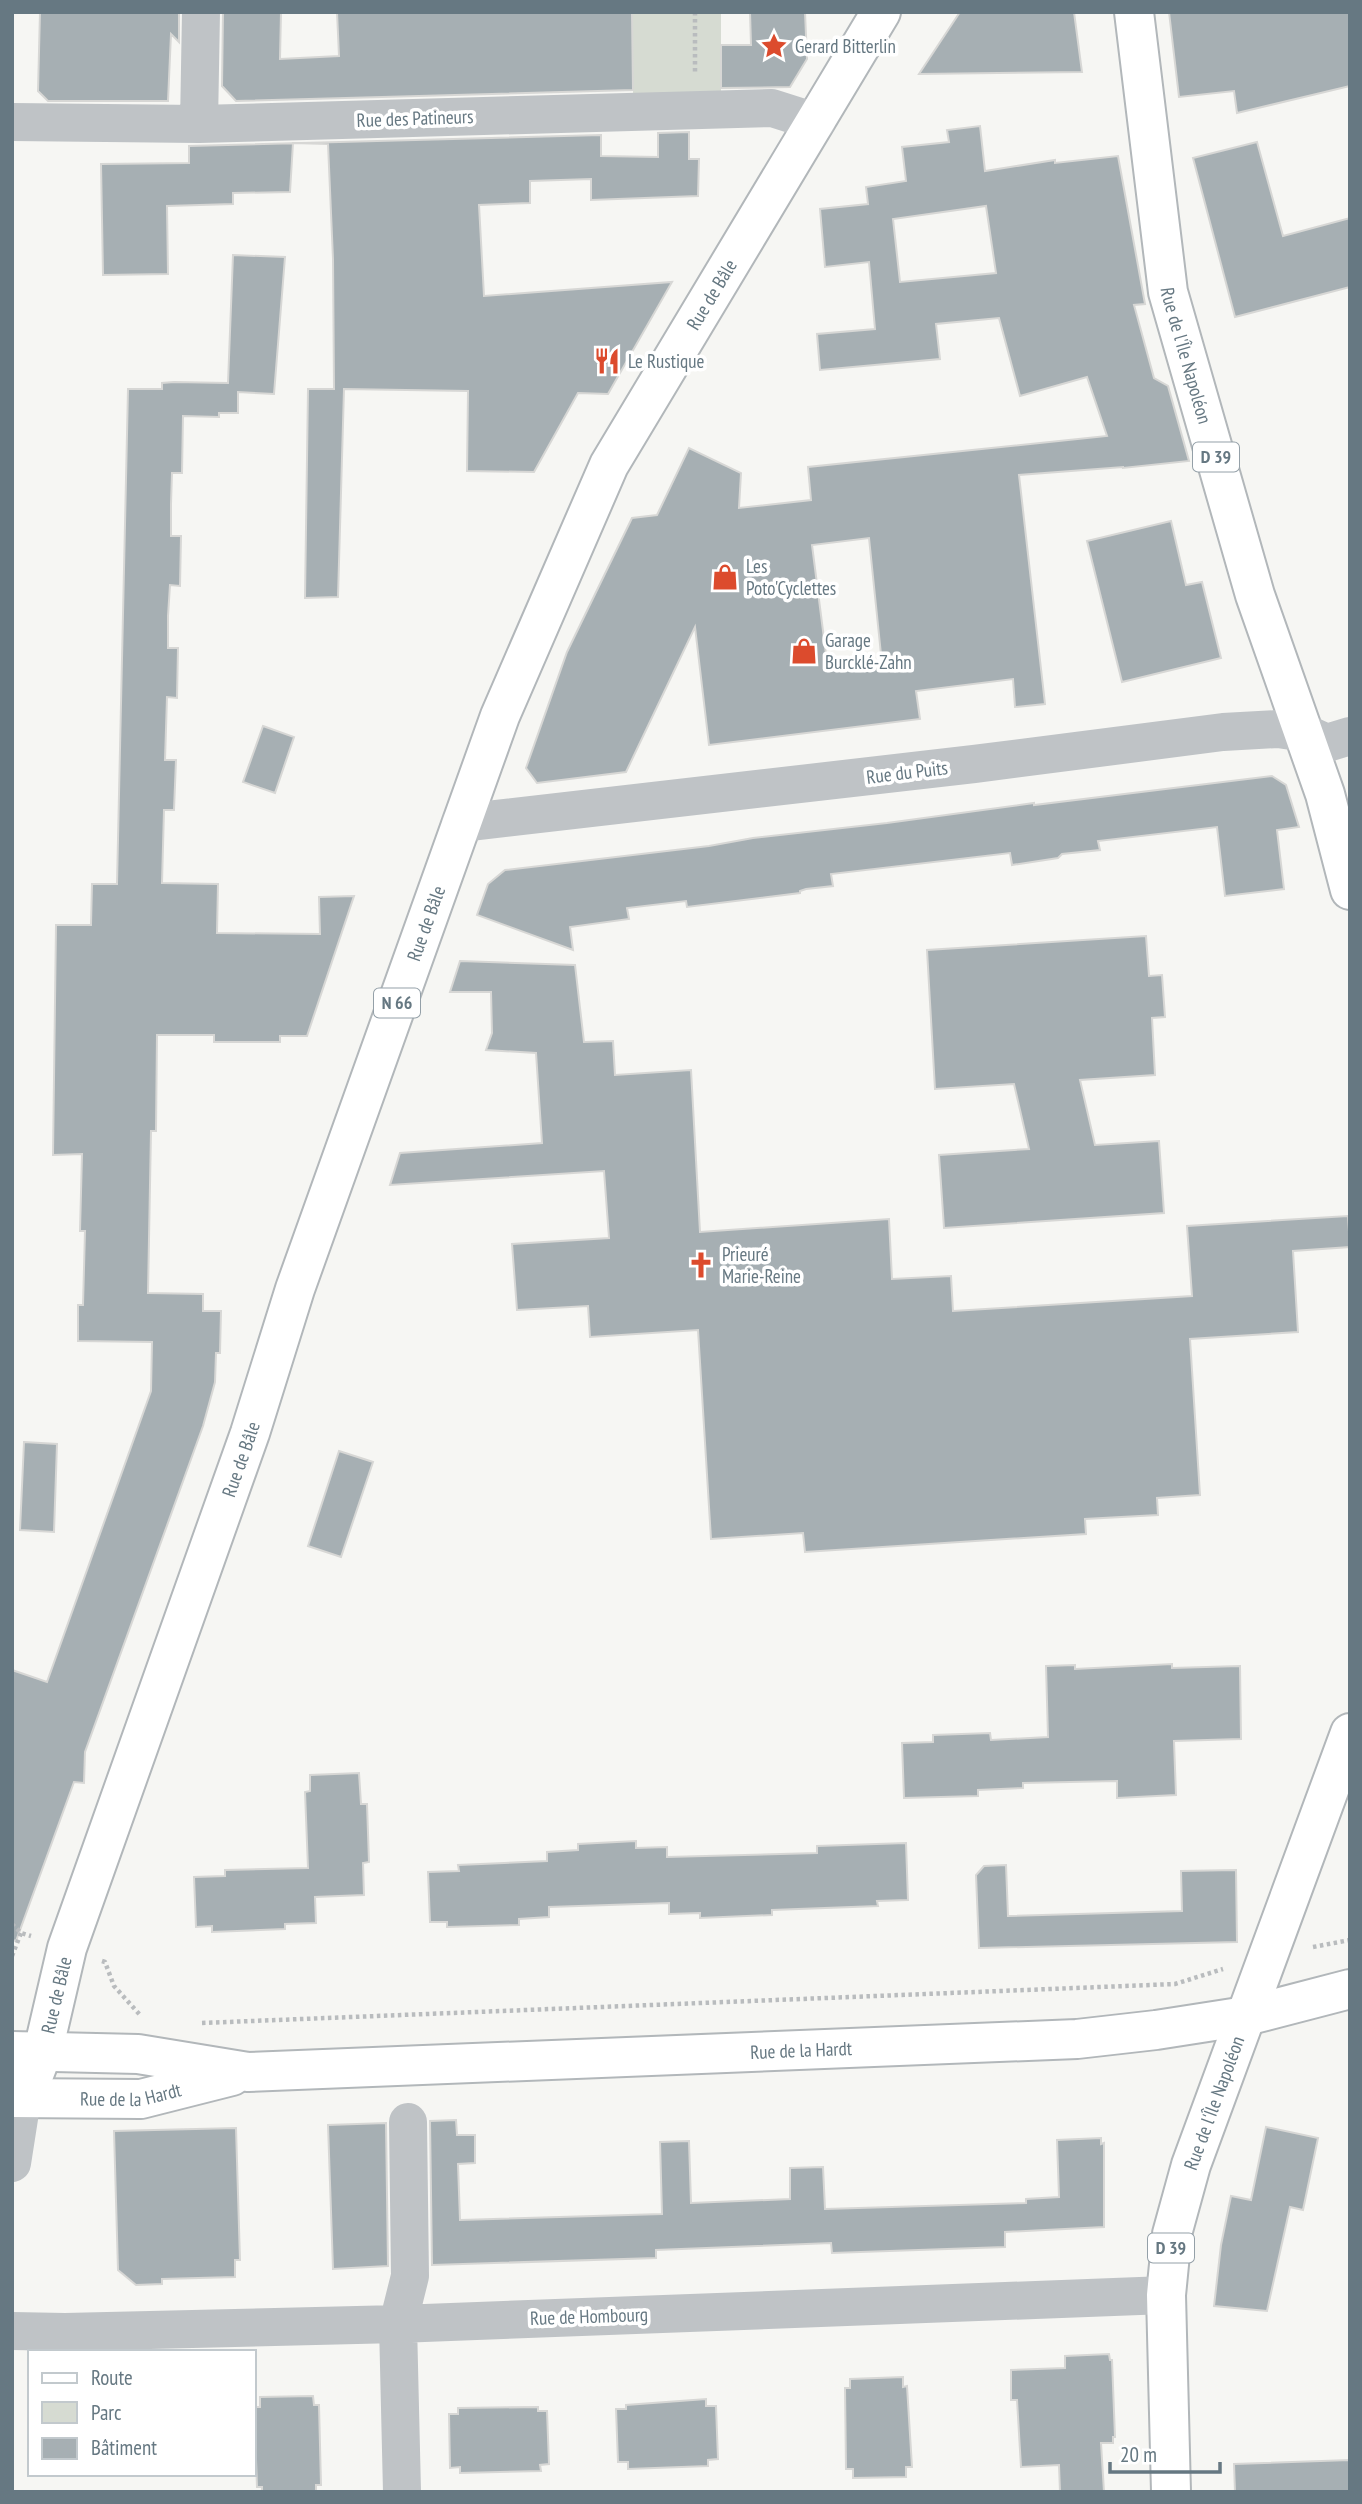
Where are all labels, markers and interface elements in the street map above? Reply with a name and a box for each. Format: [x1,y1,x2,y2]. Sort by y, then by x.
place icon: Gerard Bitterlin [759,31,789,61]
place label: Gerard Bitterlin [795,34,896,58]
street label: Rue des Patineurs [356,104,474,132]
street label: Rue de Bâle [681,254,742,334]
street label: Rue de l'Île Napoléon [1156,286,1217,426]
restaurant icon: Le Rustique [592,346,622,376]
place label: Le Rustique [628,349,705,373]
road number: D 39 [1193,443,1239,472]
place label: Les Poto'Cyclettes [746,554,836,600]
shop icon: Les Poto'Cyclettes [710,562,740,592]
place label: Garage Burcklé-Zahn [825,628,912,674]
shop icon: Garage Burcklé-Zahn [789,636,819,666]
street label: Rue du Puits [865,755,949,789]
street label: Rue de Bâle [401,882,450,964]
road number: N 66 [374,988,420,1018]
place label: Prieuré Marie-Reine [722,1242,801,1288]
church icon: Prieuré Marie-Reine [686,1250,716,1280]
street label: Rue de Bâle [216,1419,265,1500]
street label: Rue de Bâle [35,1954,77,2036]
street label: Rue de l'Île Napoléon [1178,2033,1249,2173]
street label: Rue de la Hardt [750,2036,853,2064]
street label: Rue de la Hardt [80,2077,184,2111]
road number: D 39 [1148,2234,1194,2262]
street label: Rue de Hombourg [530,2302,648,2330]
legend [28,2350,256,2476]
text: Route [91,2364,133,2391]
text: Parc [91,2399,122,2426]
scale bar [1110,2430,1220,2474]
text: Bâtiment [91,2434,157,2461]
text: 20 m [1120,2441,1157,2468]

